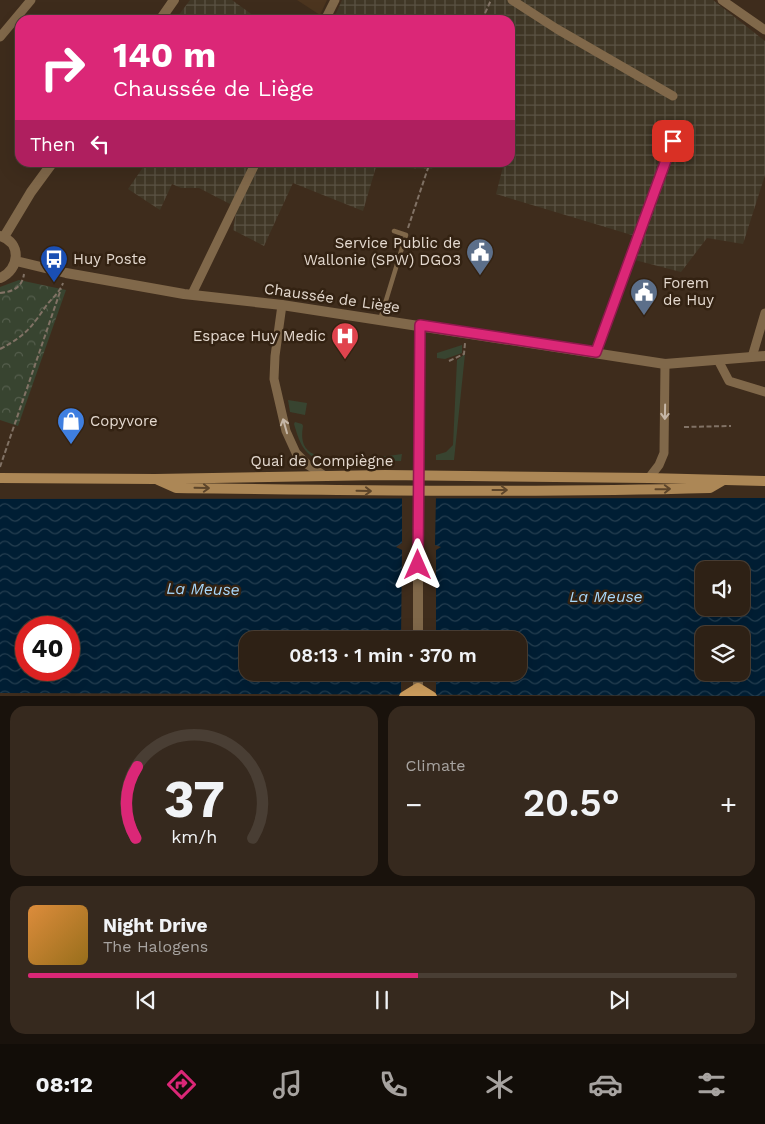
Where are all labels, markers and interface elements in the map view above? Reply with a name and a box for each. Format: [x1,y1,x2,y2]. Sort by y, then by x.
text: 140 m [113,34,216,76]
icon: right [30,35,95,100]
text: Chaussée de Liège [113,76,314,101]
pin [652,120,694,162]
icon: arrive [659,127,687,155]
icon: left [86,130,114,158]
text: Then [30,133,76,156]
place label: Service Public de Wallonie (SPW) DGO3 [303,234,461,269]
public building icon: Service Public de Wallonie (SPW) DGO3 [465,237,495,276]
bus stop icon: Huy Poste [39,244,69,283]
place label: Huy Poste [73,250,147,268]
place label: Forem de Huy [663,274,714,309]
public building icon: Forem de Huy [629,277,659,316]
street label: Chaussée de Liège [263,280,401,316]
hospital icon: Espace Huy Medic [330,321,360,360]
place label: Espace Huy Medic [193,327,326,345]
one-way arrow [660,404,669,420]
shop icon: Copyvore [56,406,86,445]
place label: Copyvore [90,412,158,430]
one-way arrow [280,419,289,435]
street label: Quai de Compiègne [251,452,393,470]
one-way arrow [193,483,209,493]
one-way arrow [492,485,508,495]
one-way arrow [655,485,671,494]
one-way arrow [356,486,372,495]
position arrow [391,538,443,590]
map controls [695,561,750,681]
button: sound [695,561,750,616]
water label: La Meuse [166,579,240,599]
water label: La Meuse [569,587,643,606]
speed limit sign: 40 [15,616,80,681]
button: layers [695,626,750,681]
text: 08:13 · 1 min · 370 m [289,644,477,667]
text: Climate [406,756,466,775]
text: 37 [163,769,224,830]
text: 20.5° [523,781,620,825]
text: − [406,788,422,821]
text: + [720,788,737,821]
text: km/h [171,826,217,847]
text: Night Drive [103,914,208,937]
text: The Halogens [103,937,208,956]
icon: previous [132,986,160,1014]
icon: pause [368,986,396,1014]
icon: next [605,986,633,1014]
icon: directions [164,1067,199,1102]
icon: music [270,1067,305,1102]
icon: phone [376,1067,411,1102]
icon: climate [482,1067,517,1102]
icon: car [588,1067,623,1102]
icon: filters [694,1067,729,1102]
text: 08:12 [36,1072,93,1097]

